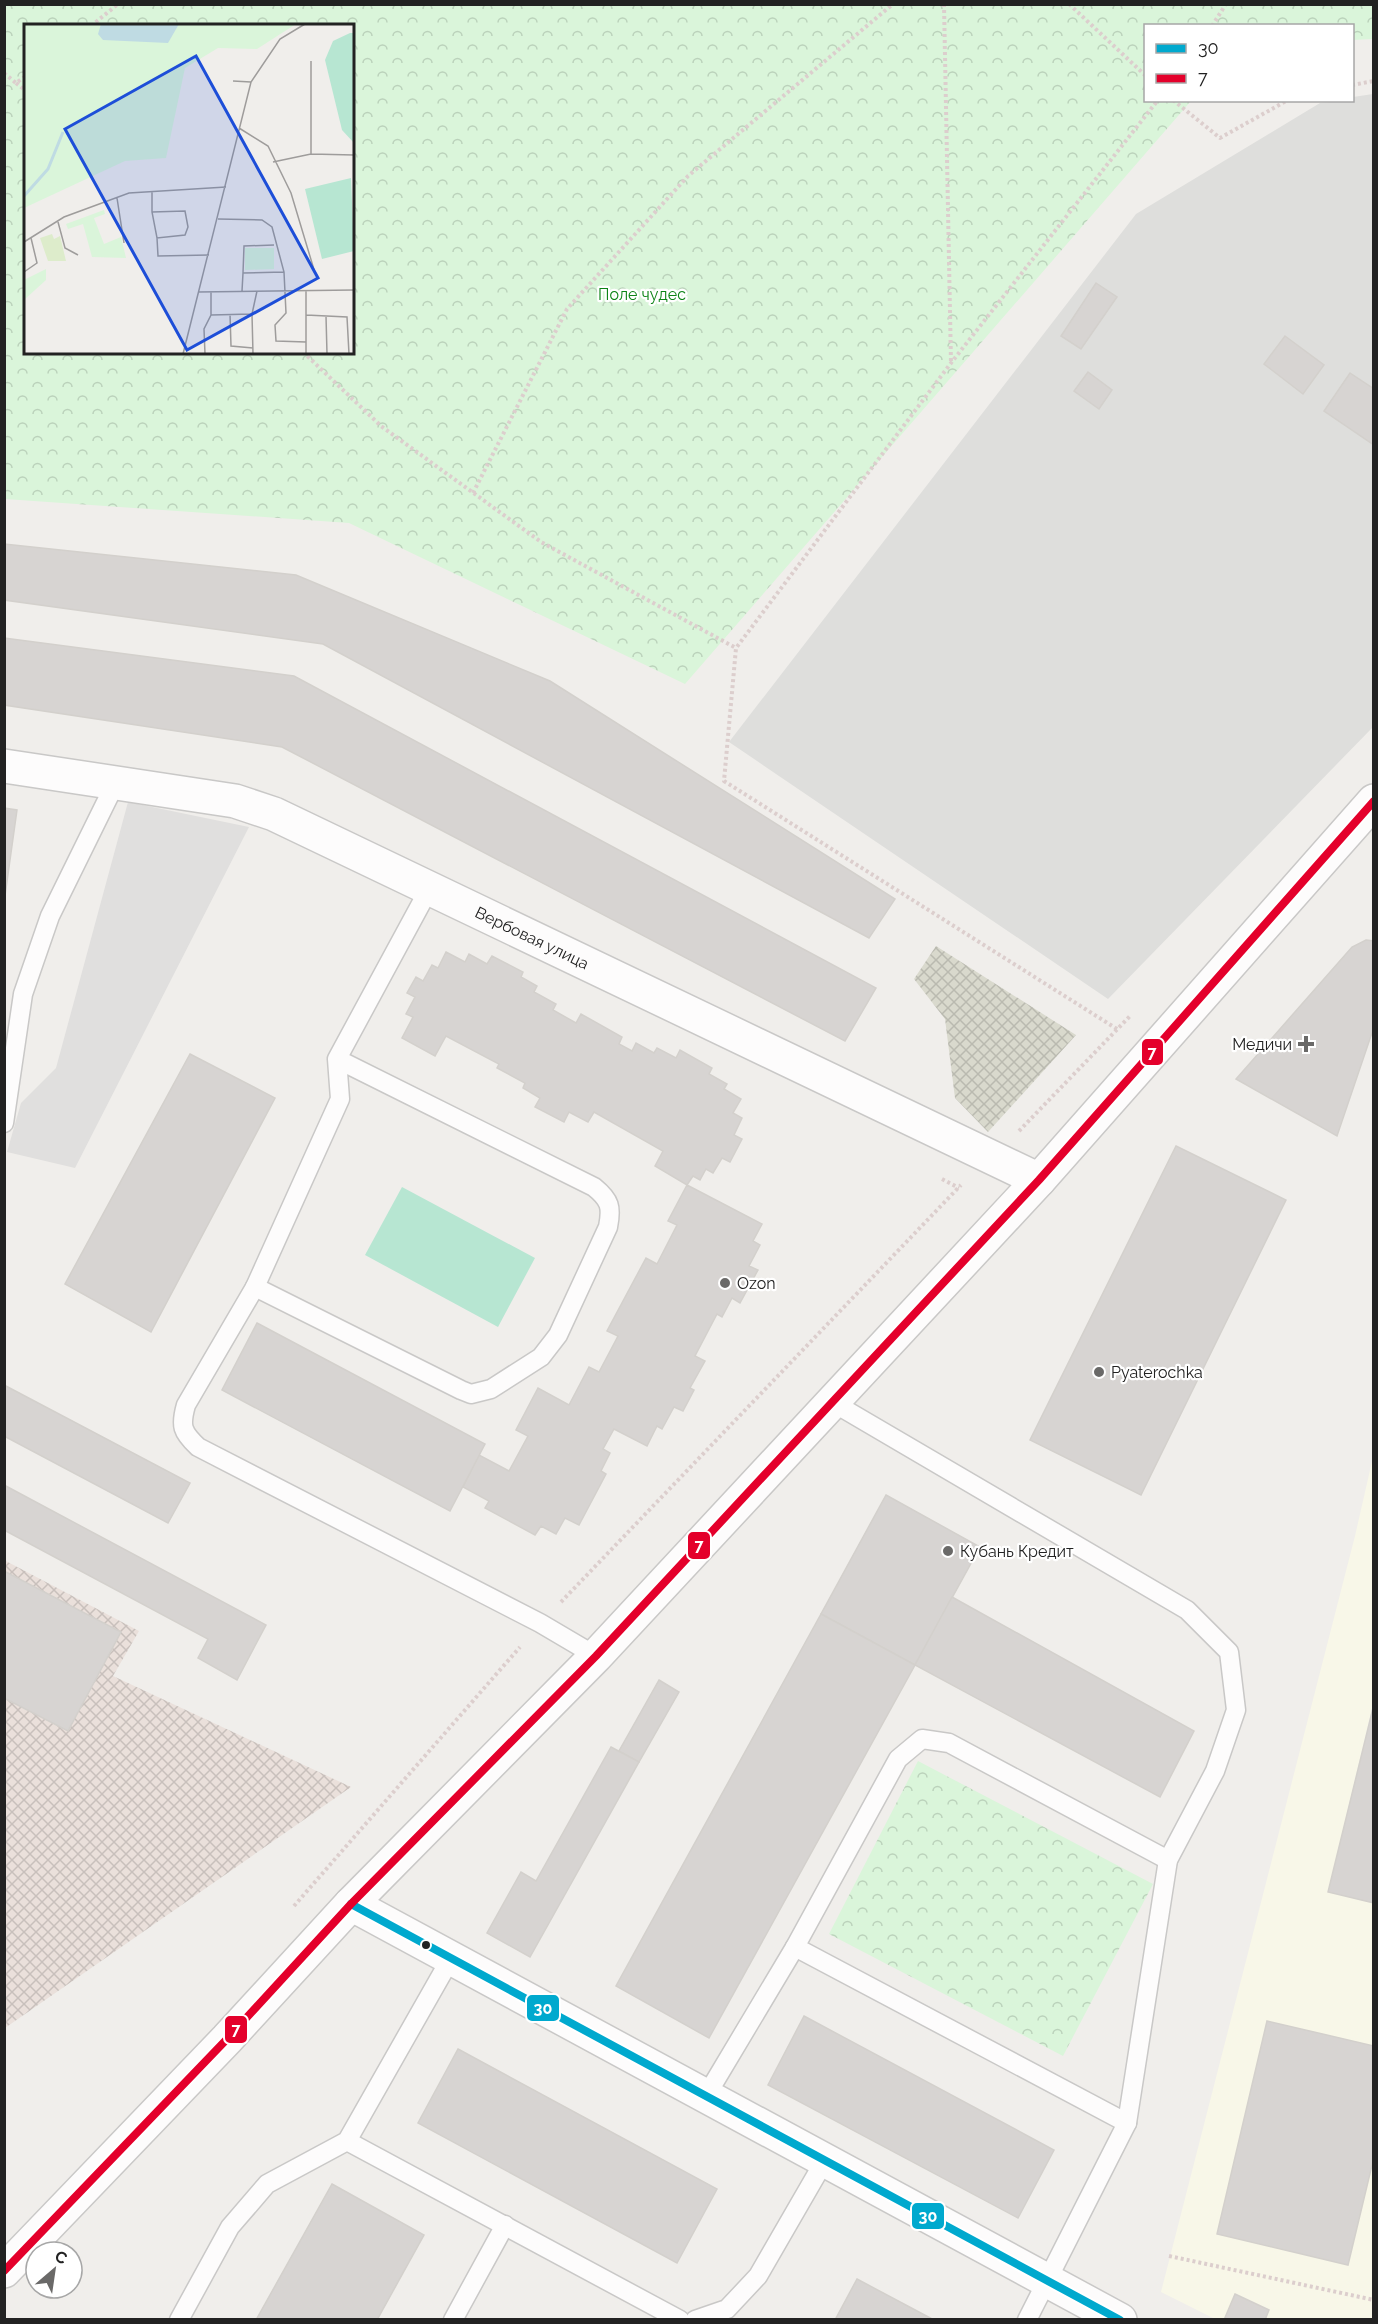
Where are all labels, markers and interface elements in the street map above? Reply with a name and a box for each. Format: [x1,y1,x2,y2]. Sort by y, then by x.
inset map [24,24,354,354]
legend [1144,24,1354,102]
text: 30 [1198,37,1219,58]
text: 7 [1198,67,1208,88]
park label: Поле чудес [598,285,686,304]
street label: Вербовая улица [472,902,592,973]
place label: Медичи [1232,1035,1292,1054]
marker: Медичи [1297,1035,1315,1053]
line badge: 7 [1141,1038,1164,1066]
text: 7 [1148,1043,1157,1062]
place label: Ozon [737,1274,776,1293]
marker: Ozon [718,1276,732,1290]
place label: Pyaterochka [1111,1363,1203,1382]
marker: Pyaterochka [1092,1365,1106,1379]
line badge: 7 [687,1531,711,1560]
text: 7 [695,1536,704,1555]
place label: Кубань Кредит [960,1542,1074,1561]
marker: Кубань Кредит [941,1544,955,1558]
unlabelled marker [420,1939,432,1951]
line badge: 30 [526,1994,560,2022]
text: 30 [534,1999,553,2018]
line badge: 7 [224,2015,248,2044]
text: 7 [232,2020,241,2039]
line badge: 30 [911,2202,945,2230]
text: 30 [919,2207,938,2226]
north arrow [24,2240,84,2300]
text: С [52,2246,70,2268]

